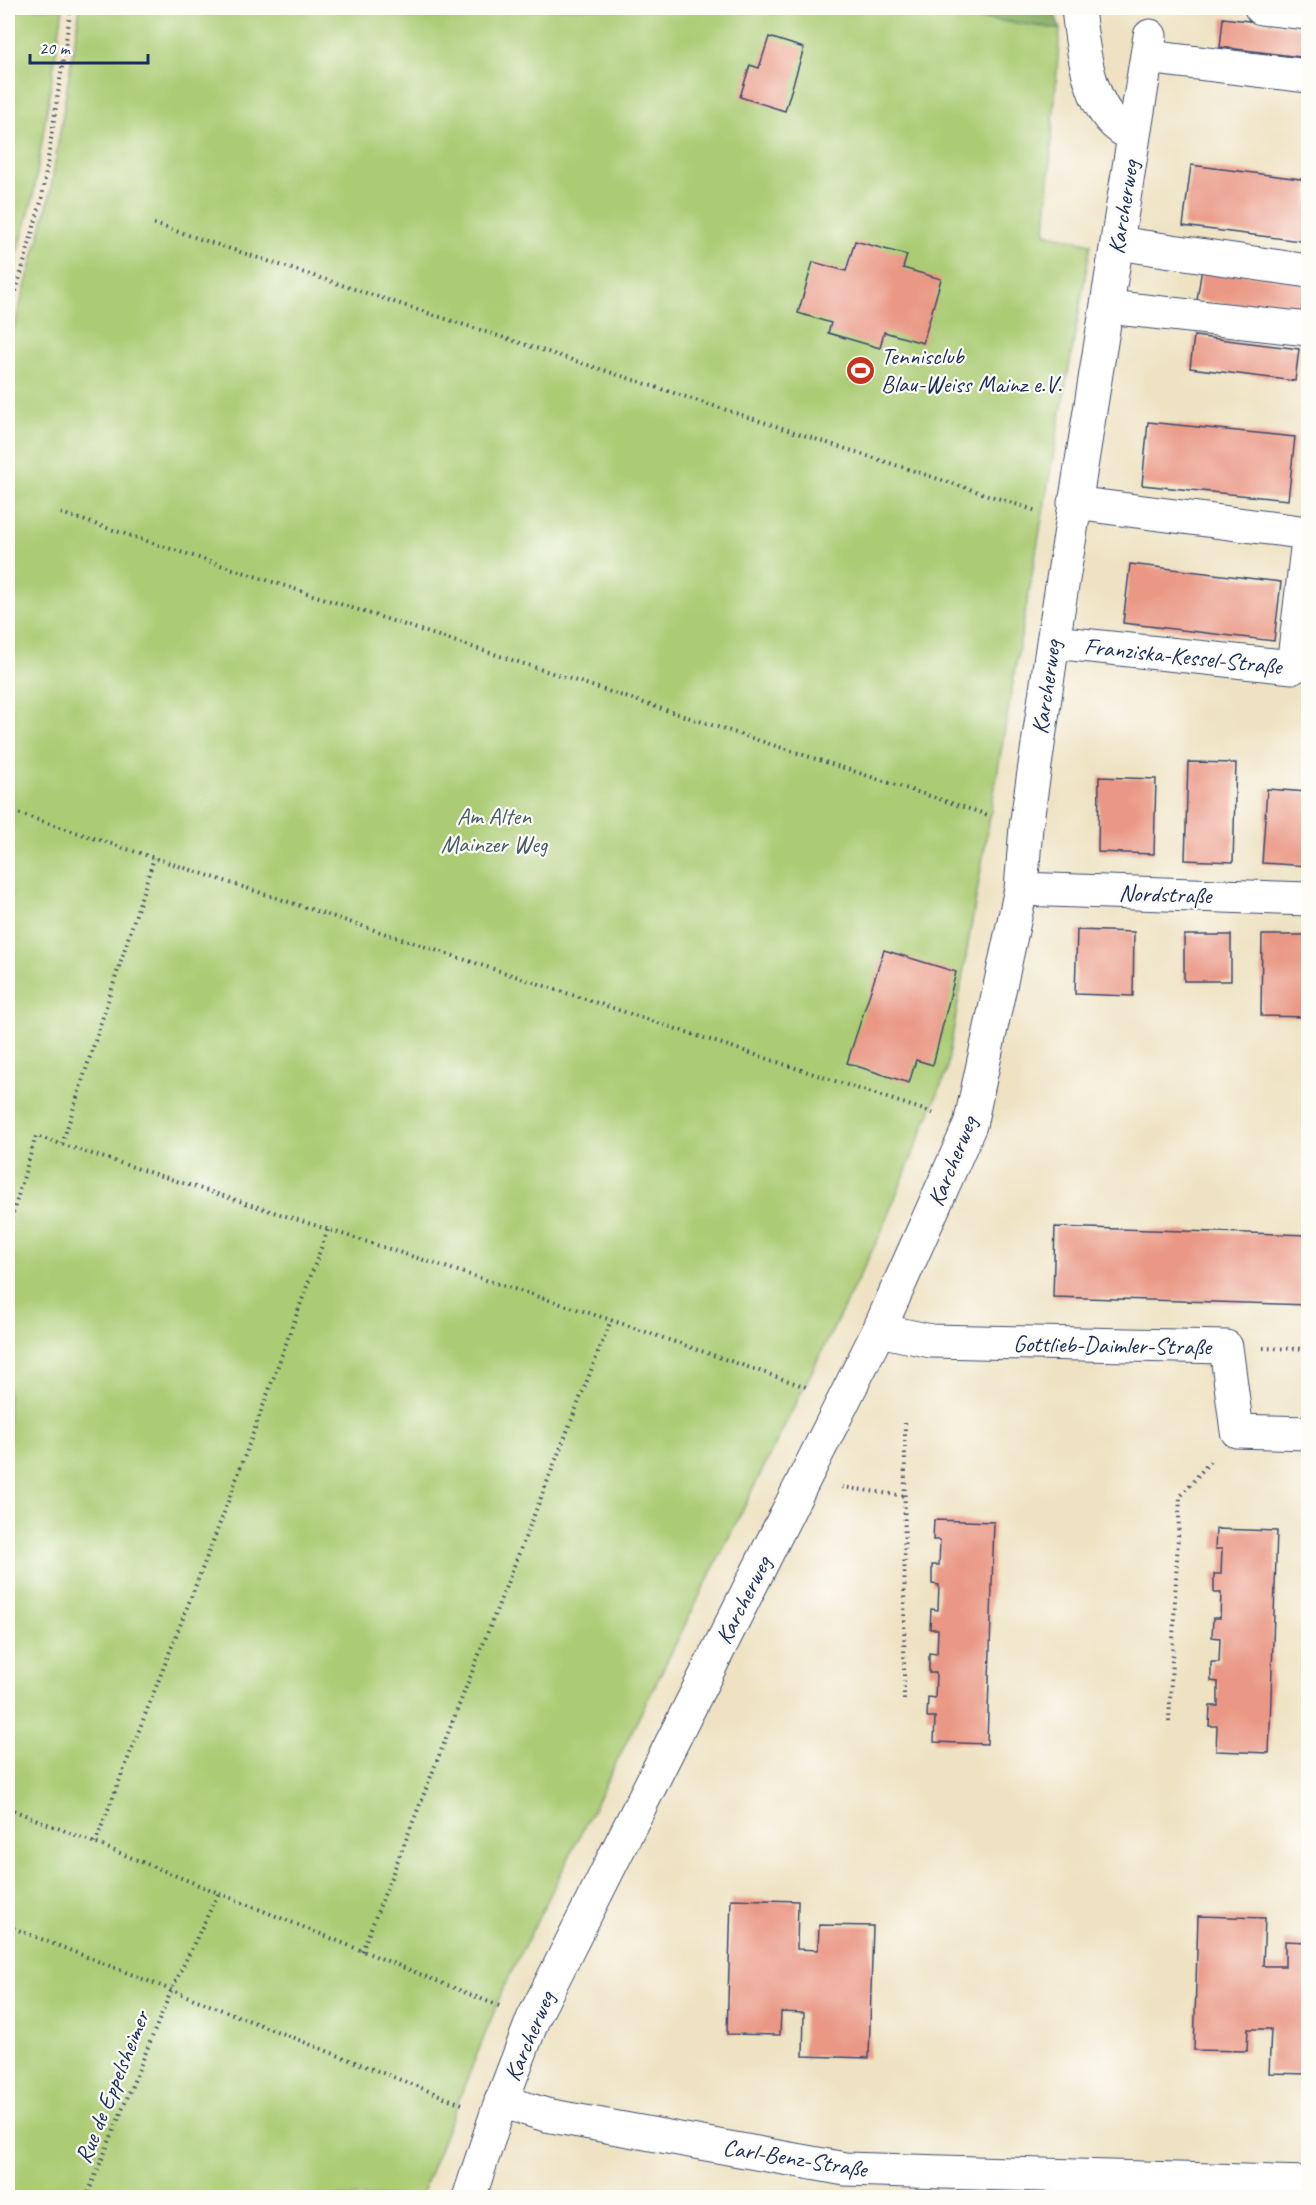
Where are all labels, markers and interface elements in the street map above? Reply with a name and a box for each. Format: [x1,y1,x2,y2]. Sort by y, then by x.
scale bar [30,27,148,65]
text: 20 m [39,37,72,59]
street label: Karcherweg [1101,156,1145,256]
place label: Tennisclub Blau-Weiss Mainz e.V. [881,341,1062,399]
sports icon: Tennisclub Blau-Weiss Mainz e.V. [844,354,876,386]
street label: Franziska-Kessel-Straße [1083,631,1285,682]
street label: Karcherweg [1025,637,1068,736]
park label: Am Alten Mainzer Weg [441,801,549,859]
street label: Nordstraße [1118,877,1214,911]
street label: Karcherweg [920,1110,984,1210]
street label: Gottlieb-Daimler-Straße [1013,1328,1213,1362]
street label: Karcherweg [708,1550,779,1649]
street label: Karcherweg [497,1985,562,2085]
street label: Rue de Eppelsheimer [68,2004,157,2168]
street label: Carl-Benz-Straße [721,2132,871,2185]

